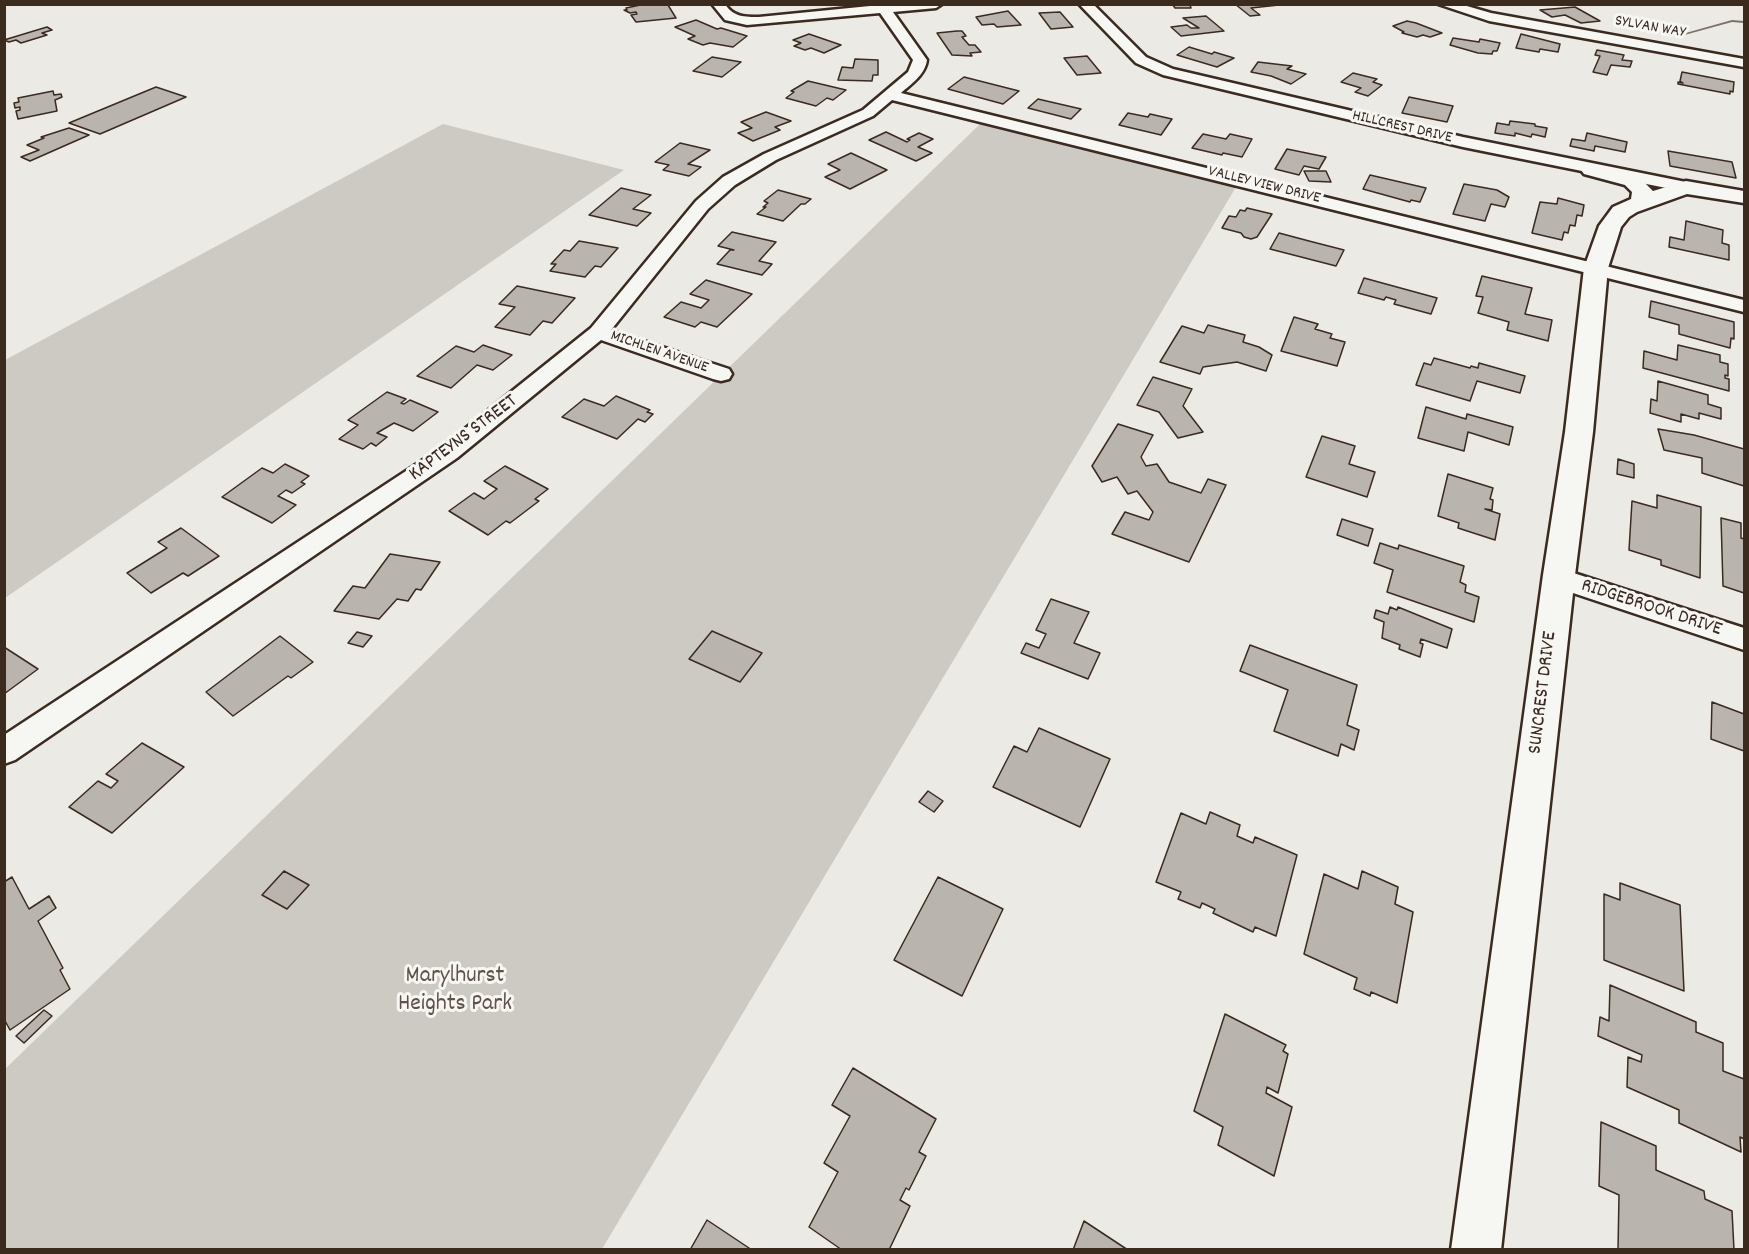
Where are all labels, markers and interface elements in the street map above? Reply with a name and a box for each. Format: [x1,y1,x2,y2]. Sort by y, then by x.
street label: SYLVAN WAY [1613,12,1687,44]
street label: HILLCREST DRIVE [1350,107,1454,149]
street label: VALLEY VIEW DRIVE [1206,163,1322,209]
street label: MICHLEN AVENUE [607,327,711,379]
street label: KAPTEYNS STREET [405,390,523,488]
street label: RIDGEBROOK DRIVE [1578,575,1724,643]
street label: SUNCREST DRIVE [1525,630,1563,756]
park label: Marylhurst Heights Park [398,964,512,1020]

